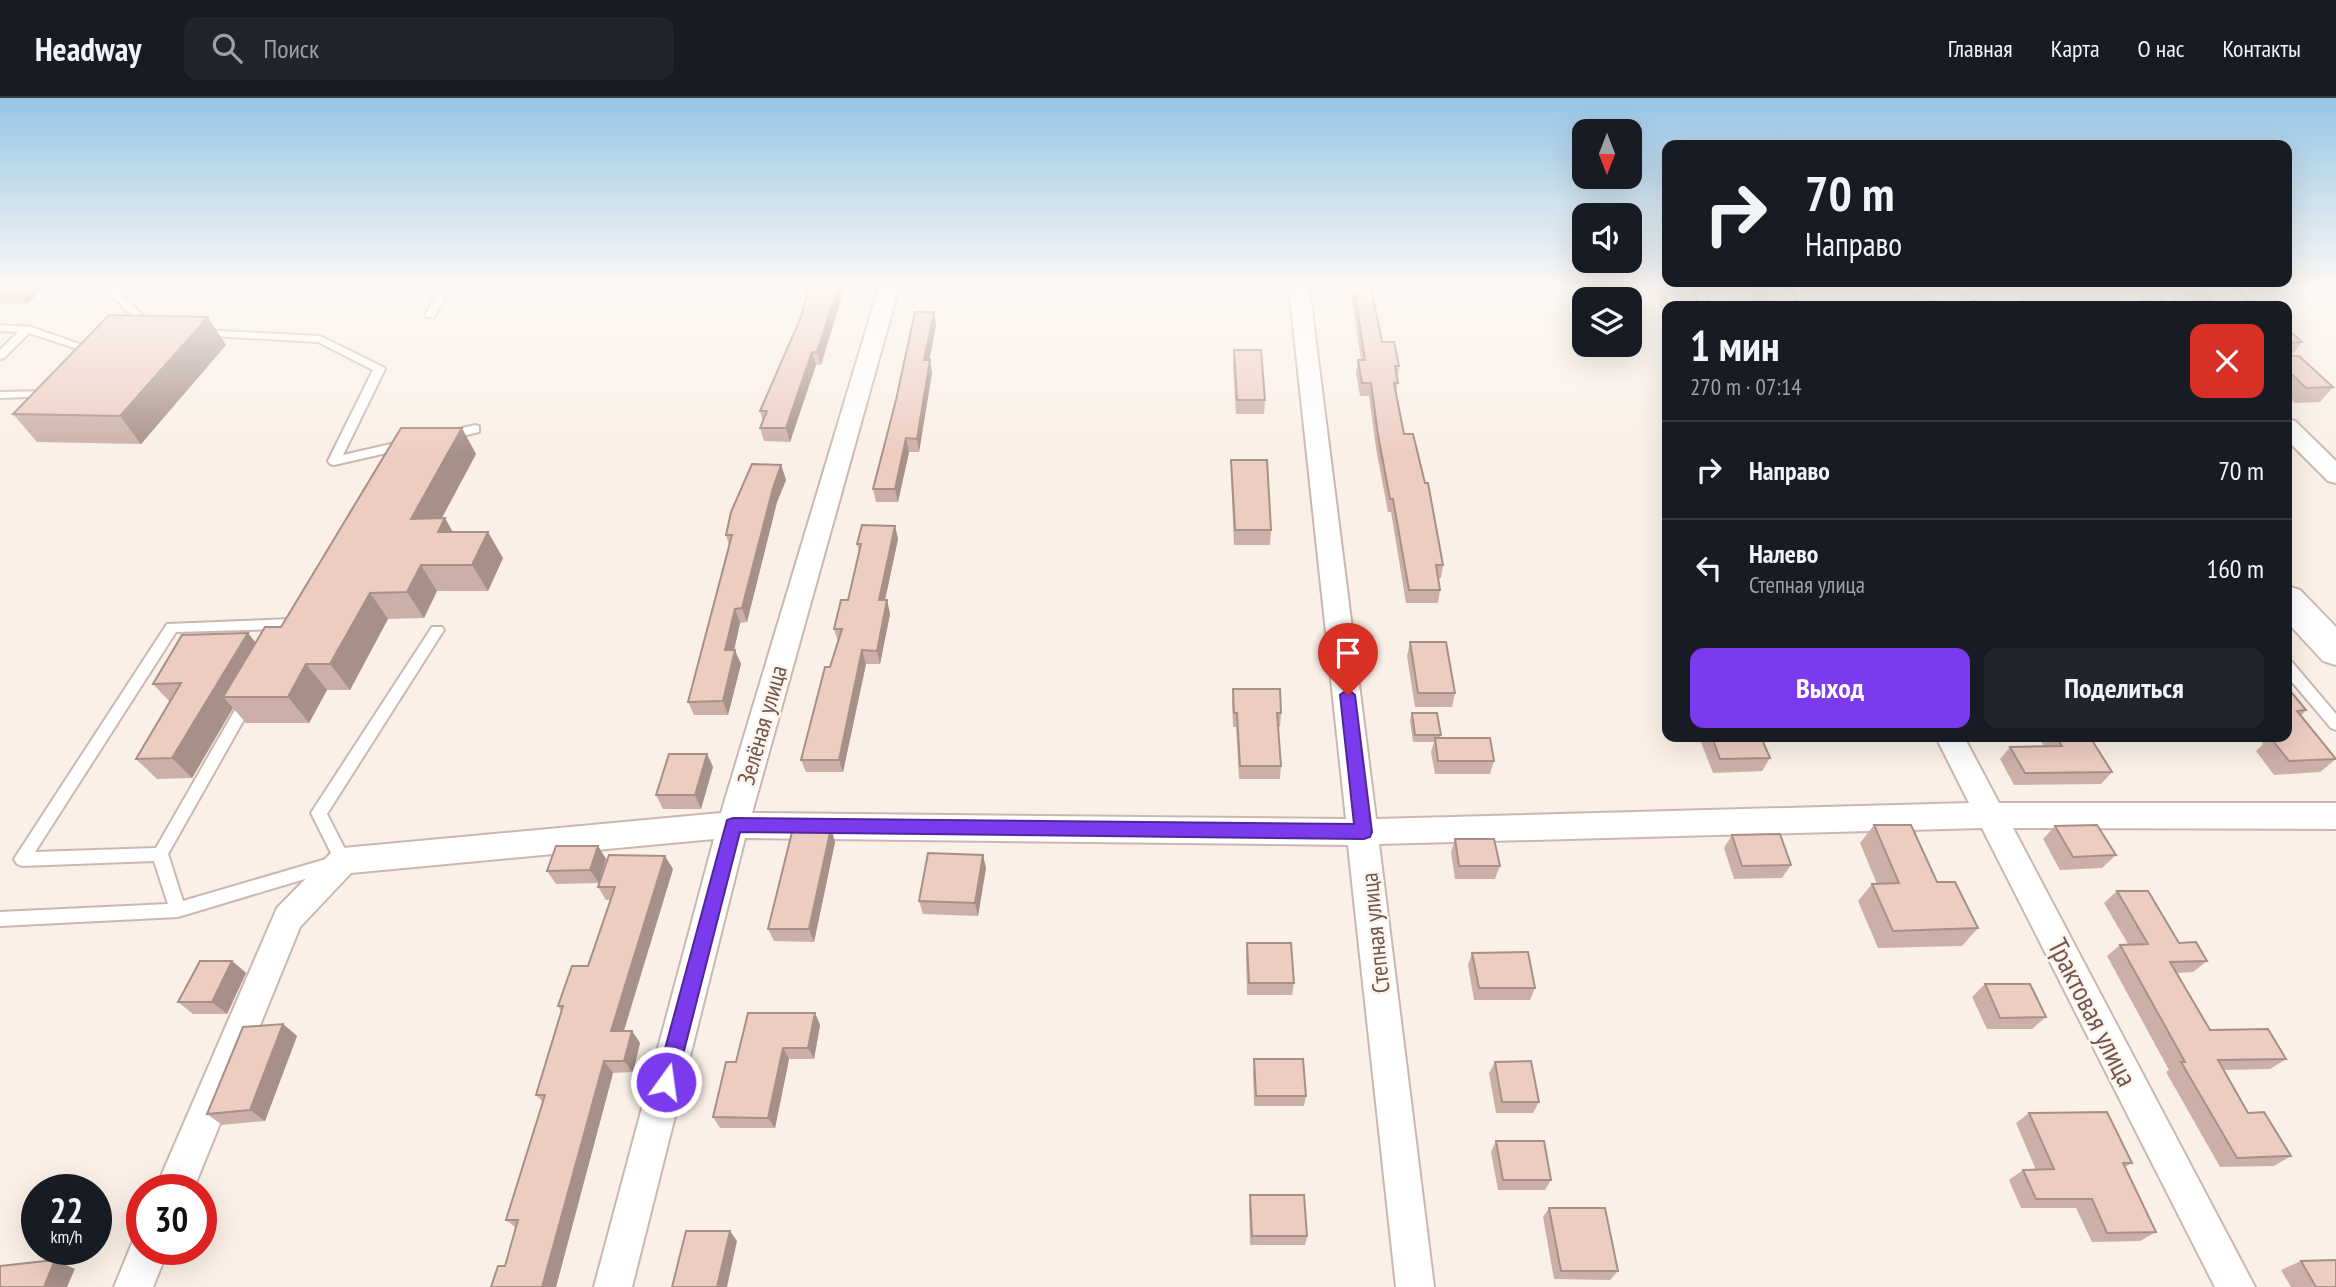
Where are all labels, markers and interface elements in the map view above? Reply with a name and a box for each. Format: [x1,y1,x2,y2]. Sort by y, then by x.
search box [184,17,674,80]
text: Headway [35,27,142,70]
icon: search [208,29,246,67]
text: Поиск [264,32,319,65]
text: Главная [1948,33,2013,64]
text: Карта [2051,33,2100,64]
text: О нас [2138,33,2184,64]
text: Контакты [2222,33,2301,64]
north arrow [1572,119,1642,189]
map controls [1572,119,1642,357]
text: 70 m [1805,161,1894,225]
icon: right [1690,168,1781,259]
button: sound [1572,203,1642,273]
text: Направо [1805,223,1902,265]
button: layers [1572,287,1642,357]
text: 1 мин [1690,318,1780,373]
button: close [2190,324,2264,398]
text: 270 m · 07:14 [1690,372,1802,401]
icon: right [1690,451,1728,489]
text: Направо [1749,454,1830,487]
text: 70 m [2218,454,2264,487]
text: Налево [1749,537,1818,570]
icon: left [1690,549,1728,587]
text: 160 m [2206,552,2264,585]
text: Степная улица [1749,570,1865,599]
pin [1318,623,1378,695]
icon: arrive [1329,634,1367,672]
button: Выход [1690,648,1970,728]
button: Поделиться [1984,648,2264,728]
street label: Зелёная улица [730,662,794,788]
street label: Степная улица [1353,871,1397,995]
street label: Трактовая улица [2040,932,2146,1092]
position arrow [629,1045,703,1119]
speed limit sign: 30 [126,1174,217,1265]
text: 22 [50,1187,83,1233]
text: km/h [51,1225,82,1248]

